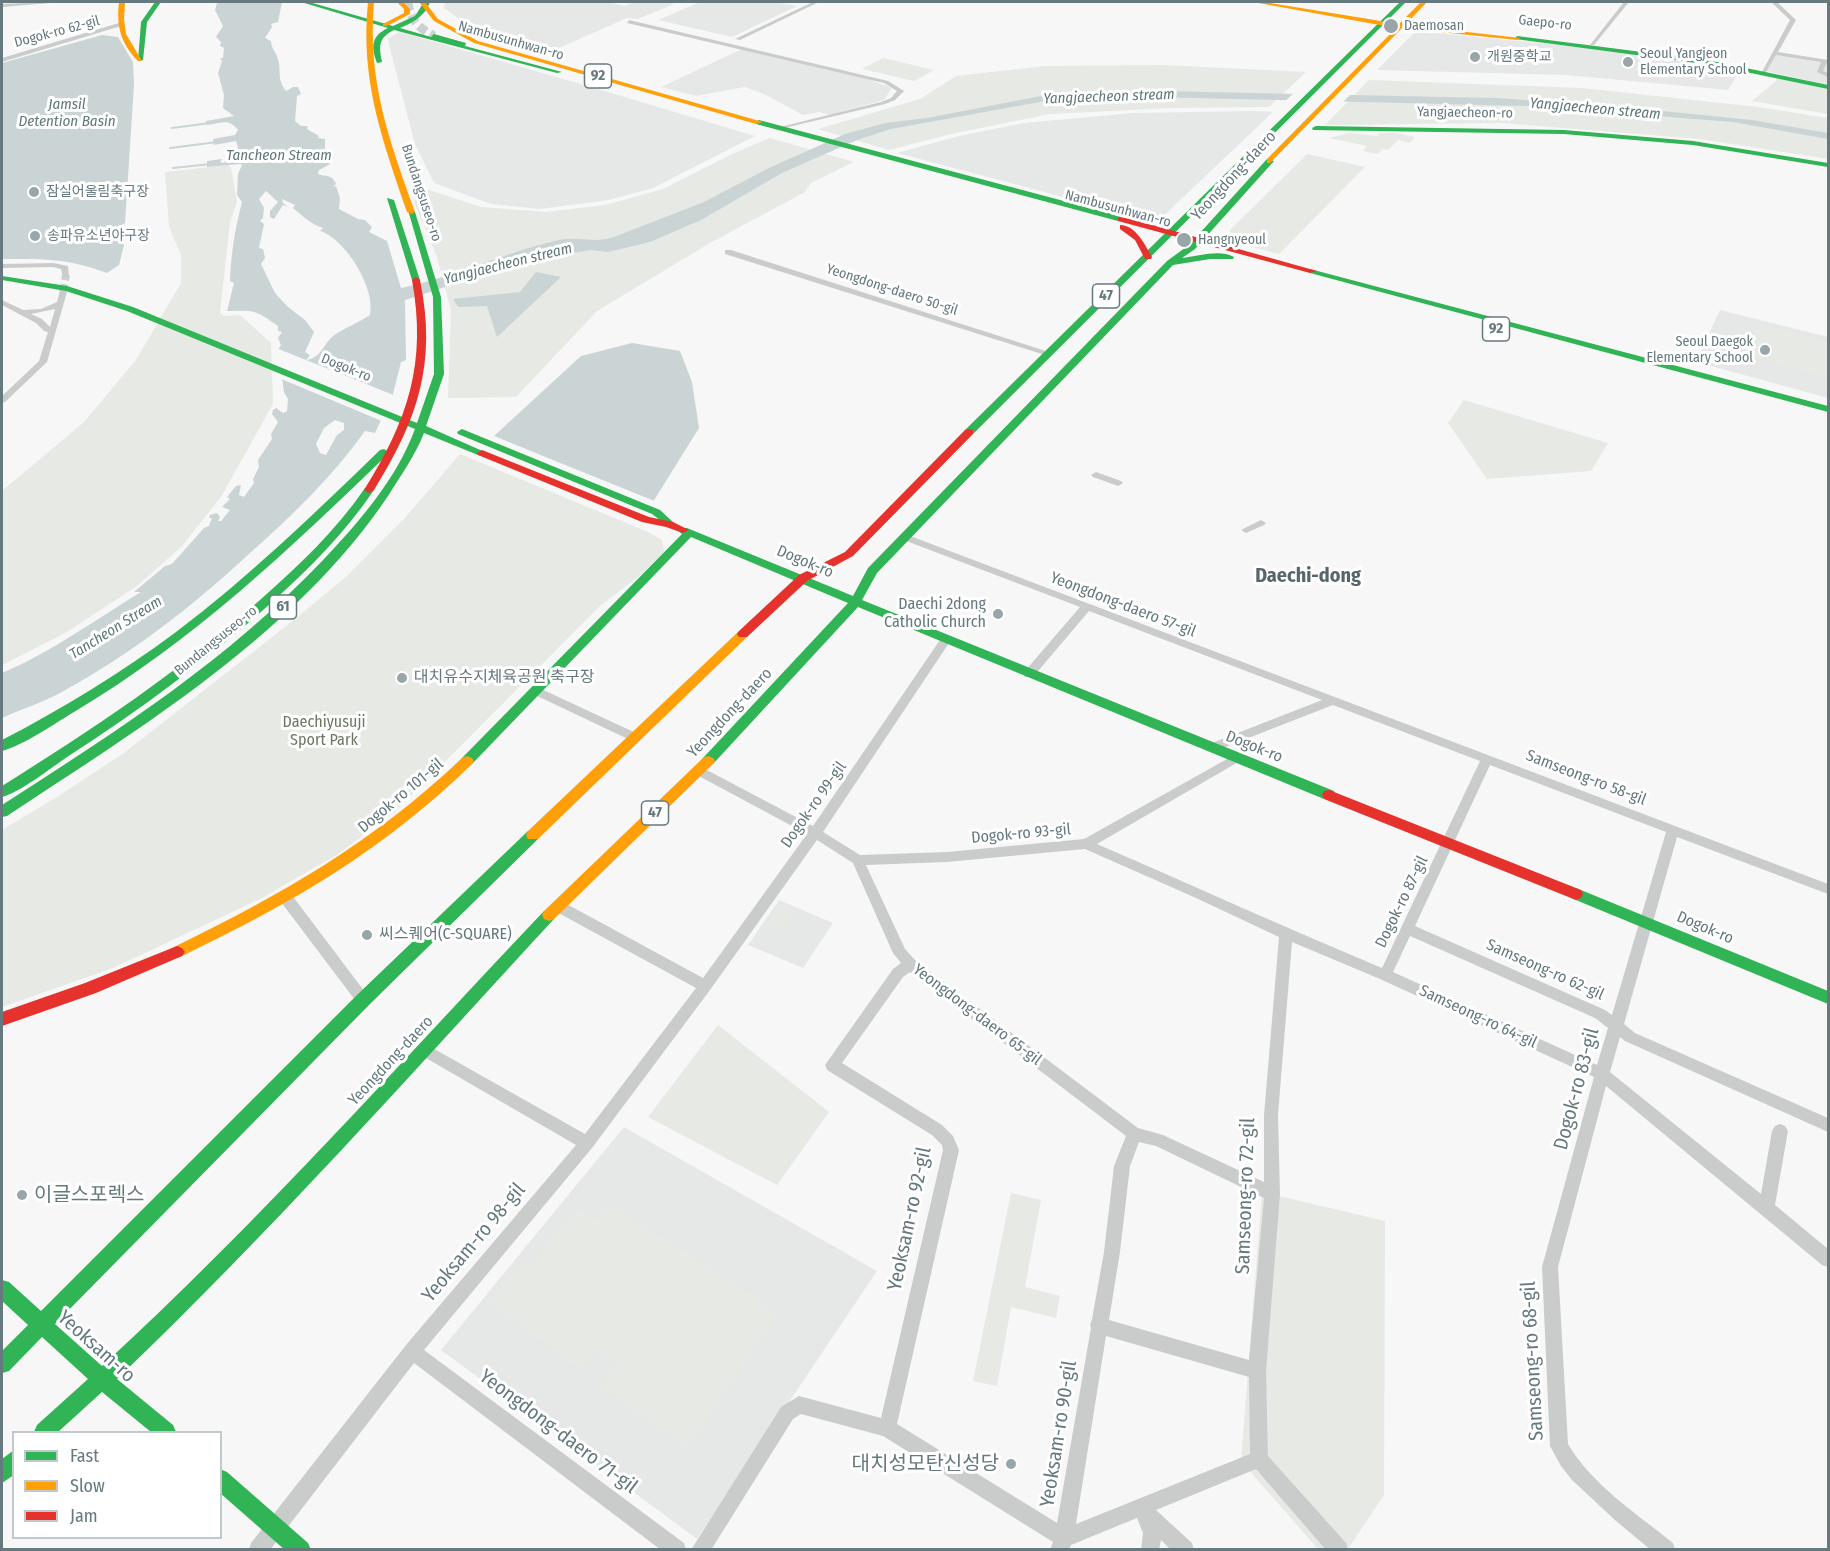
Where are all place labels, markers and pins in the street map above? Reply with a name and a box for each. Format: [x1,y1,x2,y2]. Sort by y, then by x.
marker: Daemosan [1382,17,1400,35]
place label: Daemosan [1404,18,1464,34]
place label: Seoul Yangjeon Elementary School [1640,46,1747,78]
place label: 개원중학교 [1487,49,1551,65]
marker: 개원중학교 [1468,50,1482,64]
marker: Seoul Yangjeon Elementary School [1621,55,1635,69]
place label: 잠실어울림축구장 [46,184,149,200]
marker: 잠실어울림축구장 [27,185,41,199]
place label: 송파유소년야구장 [47,228,150,244]
marker: 송파유소년야구장 [28,229,42,243]
marker: Hangnyeoul [1175,231,1193,249]
place label: Hangnyeoul [1198,232,1266,248]
place label: Seoul Daegok Elementary School [1646,334,1753,366]
marker: Seoul Daegok Elementary School [1758,343,1772,357]
place label: Daechi 2dong Catholic Church [884,595,986,633]
marker: Daechi 2dong Catholic Church [991,607,1005,621]
place label: 대치유수지체육공원 축구장 [414,668,594,688]
marker: 대치유수지체육공원 축구장 [395,671,409,685]
place label: 씨스퀘어(C-SQUARE) [379,925,512,945]
marker: 씨스퀘어(C-SQUARE) [360,928,374,942]
place label: 이글스포렉스 [34,1183,144,1207]
marker: 이글스포렉스 [15,1188,29,1202]
place label: 대치성모탄신성당 [852,1452,999,1476]
marker: 대치성모탄신성당 [1004,1457,1018,1471]

